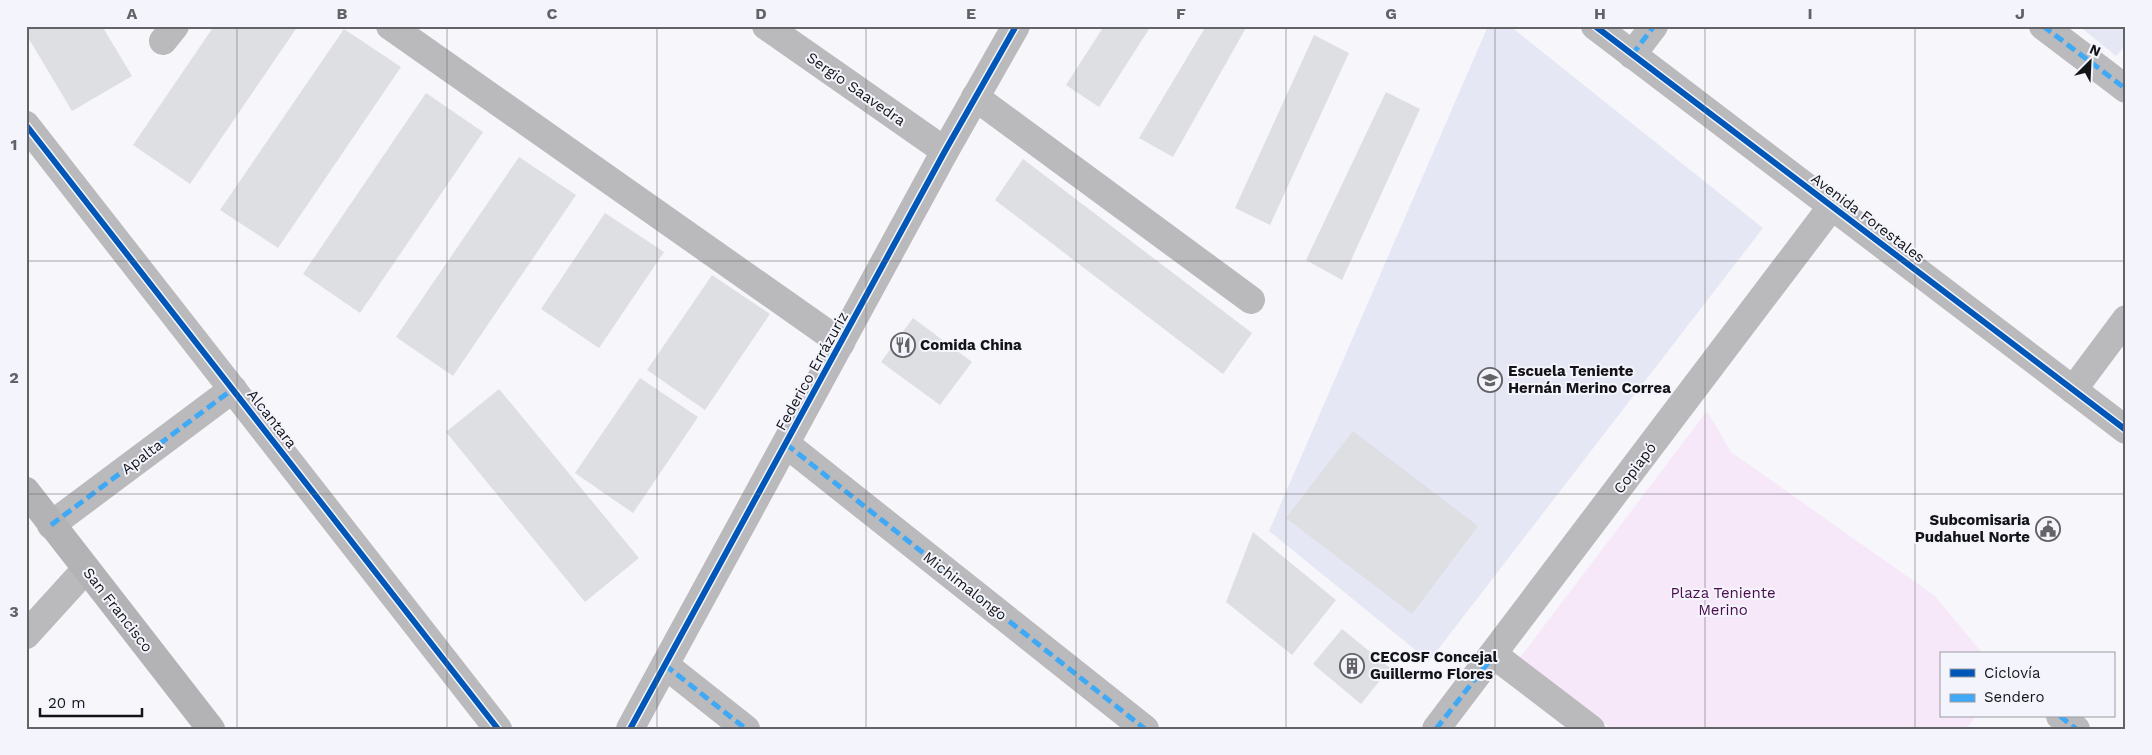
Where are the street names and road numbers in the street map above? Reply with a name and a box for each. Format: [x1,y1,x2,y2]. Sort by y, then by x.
street label: Sergio Saavedra [803,48,909,130]
street label: Avenida Forestales [1808,169,1928,267]
street label: Federico Errázuriz [772,308,852,434]
street label: Alcantara [243,386,301,452]
street label: Apalta [118,435,167,478]
street label: Copiapó [1610,439,1660,497]
street label: Michimalongo [920,548,1010,624]
street label: San Francisco [79,564,157,656]

